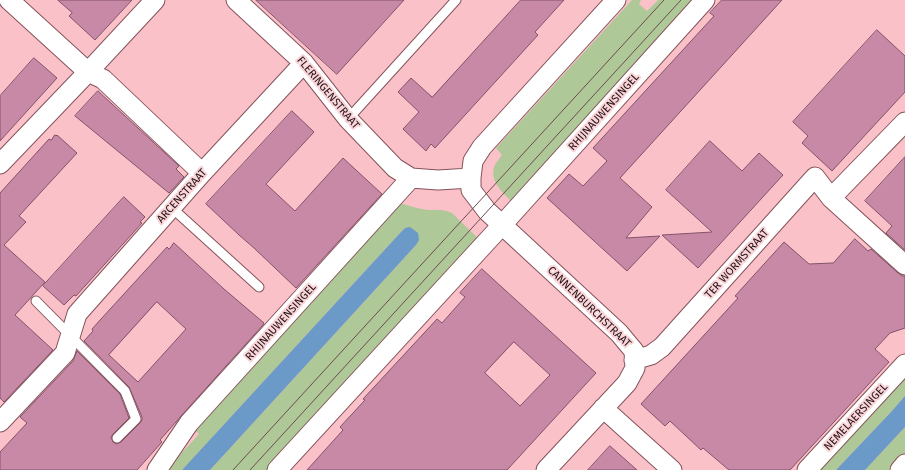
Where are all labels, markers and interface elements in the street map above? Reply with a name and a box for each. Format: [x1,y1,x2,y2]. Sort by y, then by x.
street label: FLERINGENSTRAAT [294,54,362,132]
street label: RHIJNAUWENSINGEL [566,71,642,153]
street label: ARCENSTRAAT [154,166,210,226]
street label: TER WORMSTRAAT [702,227,772,301]
street label: CANNENBURCHSTRAAT [545,264,633,350]
street label: RHIJNAUWENSINGEL [243,281,319,363]
street label: NEMELAERSINGEL [821,381,891,453]

